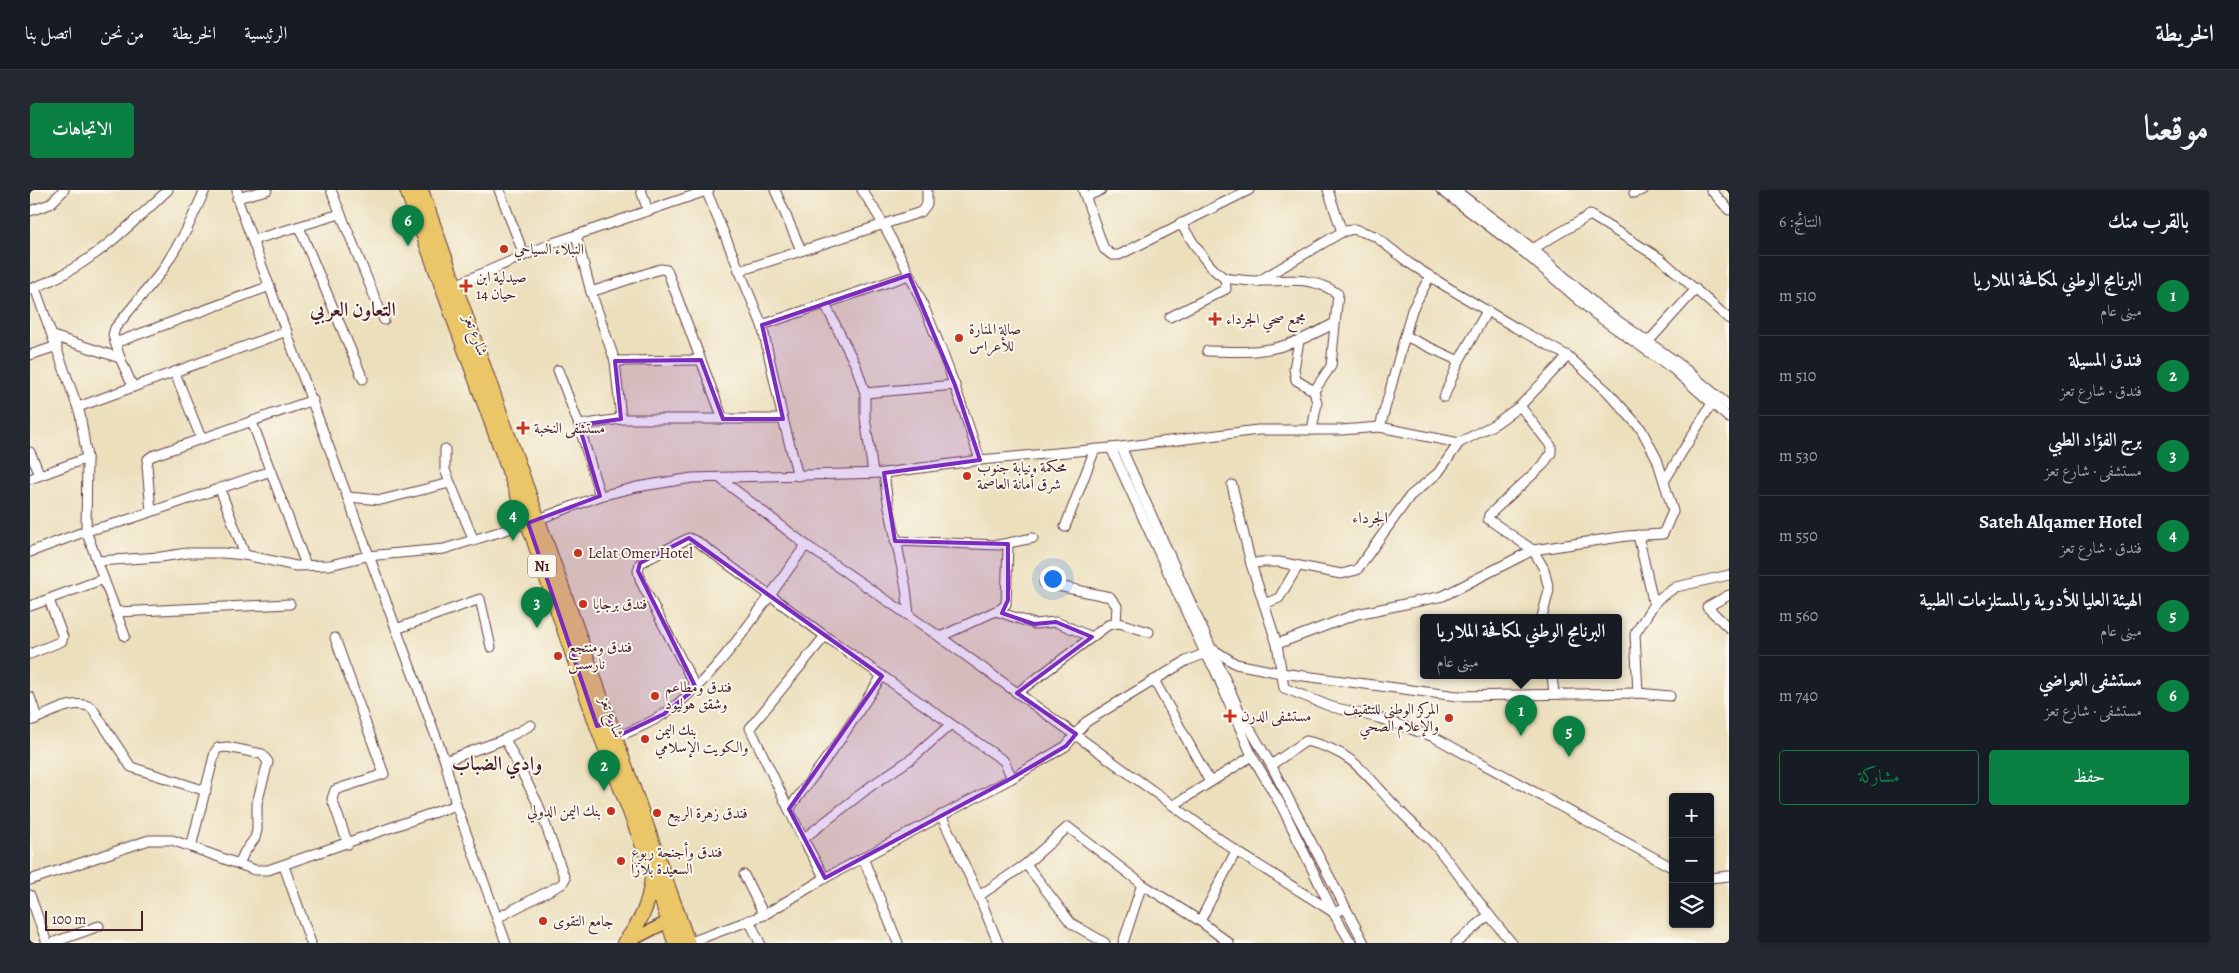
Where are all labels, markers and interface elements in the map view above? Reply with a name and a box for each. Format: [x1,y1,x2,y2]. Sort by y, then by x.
text: الخريطة [2156,17,2214,49]
text: اتصل بنا [25,21,72,45]
text: من نحن [100,21,144,45]
text: الخريطة [172,21,216,45]
text: الرئيسية [244,21,287,45]
button: الاتجاهات [30,103,134,158]
text: موقعنا [2144,103,2209,151]
pin: 6 [392,205,424,246]
text: بالقرب منك [2108,207,2189,235]
text: النتائج: 6 [1779,211,1821,233]
place label: النبلاء السياحي [514,239,584,261]
marker: النبلاء السياحي [498,243,510,255]
place label: صيدلية ابن حيان 14 [476,267,527,304]
text: البرنامج الوطني لمكافحة الملاريا [1973,267,2142,293]
marker: صيدلية ابن حيان 14 [460,280,472,292]
text: 510 m [1779,285,1816,307]
text: 1 [2170,285,2176,307]
district label: التعاون العربي [309,296,396,325]
text: مبنى عام [2100,300,2142,322]
place label: مجمع صحي الجرداء [1226,309,1306,333]
street label: شارع تعز [456,310,493,359]
marker: مجمع صحي الجرداء [1208,312,1222,326]
place label: صالة المنارة للأعراس [969,319,1021,357]
marker: صالة المنارة للأعراس [953,332,965,344]
text: فندق المسيلة [2069,347,2142,373]
text: 510 m [1779,365,1816,387]
text: 2 [2169,365,2177,387]
text: فندق · شارع تعز [2060,380,2142,402]
place label: مستشفى النخبة [534,418,605,439]
marker: مستشفى النخبة [516,421,530,435]
text: برج الفؤاد الطبي [2048,427,2142,453]
text: 530 m [1779,445,1818,467]
text: 3 [2170,445,2176,467]
place label: محكمة ونيابة جنوب شرق أمانة العاصمة [977,457,1067,494]
text: مستشفى · شارع تعز [2044,460,2142,482]
marker: محكمة ونيابة جنوب شرق أمانة العاصمة [961,470,973,482]
pin: 4 [497,500,529,541]
district label: الجرداء [1352,507,1388,529]
text: Sateh Alqamer Hotel [1979,509,2142,535]
text: 550 m [1779,525,1818,547]
text: 4 [2169,525,2177,547]
text: فندق · شارع تعز [2060,537,2142,559]
place label: Lelat Omer Hotel [588,543,693,563]
marker: Lelat Omer Hotel [572,547,584,559]
road number: N1 [528,554,556,578]
your location [1040,566,1066,592]
pin: 3 [521,587,553,628]
text: الهيئة العليا للأدوية والمستلزمات الطبية [1919,587,2142,613]
place label: فندق برجايا [593,594,647,614]
marker: فندق برجايا [577,598,589,610]
text: 560 m [1779,605,1818,627]
text: 5 [2170,605,2176,627]
popup [1420,614,1622,679]
text: البرنامج الوطني لمكافحة الملاريا [1437,618,1605,644]
text: مبنى عام [2100,620,2142,642]
place label: فندق ومنتجع نارسس [568,637,632,674]
marker: فندق ومنتجع نارسس [552,650,564,662]
text: مبنى عام [1437,651,1479,673]
text: مستشفى العواضي [2039,667,2142,693]
place label: فندق ومطاعم وشقق هوليود [665,677,732,714]
text: 740 m [1779,685,1818,707]
text: 6 [2169,685,2177,707]
marker: فندق ومطاعم وشقق هوليود [649,690,661,702]
street label: شارع تعز [592,692,629,741]
pin: 1 [1505,695,1537,736]
place label: المركز الوطني للتثقيف والإعلام الصحي [1343,699,1439,740]
text: مستشفى · شارع تعز [2044,700,2142,722]
place label: مستشفى الدرن [1241,706,1311,727]
marker: مستشفى الدرن [1223,709,1237,723]
marker: المركز الوطني للتثقيف والإعلام الصحي [1443,712,1455,724]
pin: 5 [1553,716,1585,757]
place label: بنك اليمن والكويت الإسلامي [655,720,749,759]
marker: بنك اليمن والكويت الإسلامي [639,733,651,745]
district label: وادي الضباب [452,750,542,780]
pin: 2 [588,750,620,791]
button: مشاركة [1779,750,1979,805]
button: حفظ [1989,750,2189,805]
map controls [1669,793,1714,928]
button: + [1669,793,1714,838]
place label: بنك اليمن الدولي [527,801,601,823]
place label: فندق زهرة الربيع [667,803,748,827]
marker: بنك اليمن الدولي [605,805,617,817]
marker: فندق زهرة الربيع [651,807,663,819]
button: − [1669,838,1714,883]
place label: فندق وأجنحة ربوع السعيدة بلازا [631,841,722,879]
marker: فندق وأجنحة ربوع السعيدة بلازا [615,855,627,867]
button: layers [1669,883,1714,928]
scale bar [45,908,142,931]
text: 100 m [52,910,86,929]
place label: جامع التقوى [553,911,614,935]
marker: جامع التقوى [537,915,549,927]

